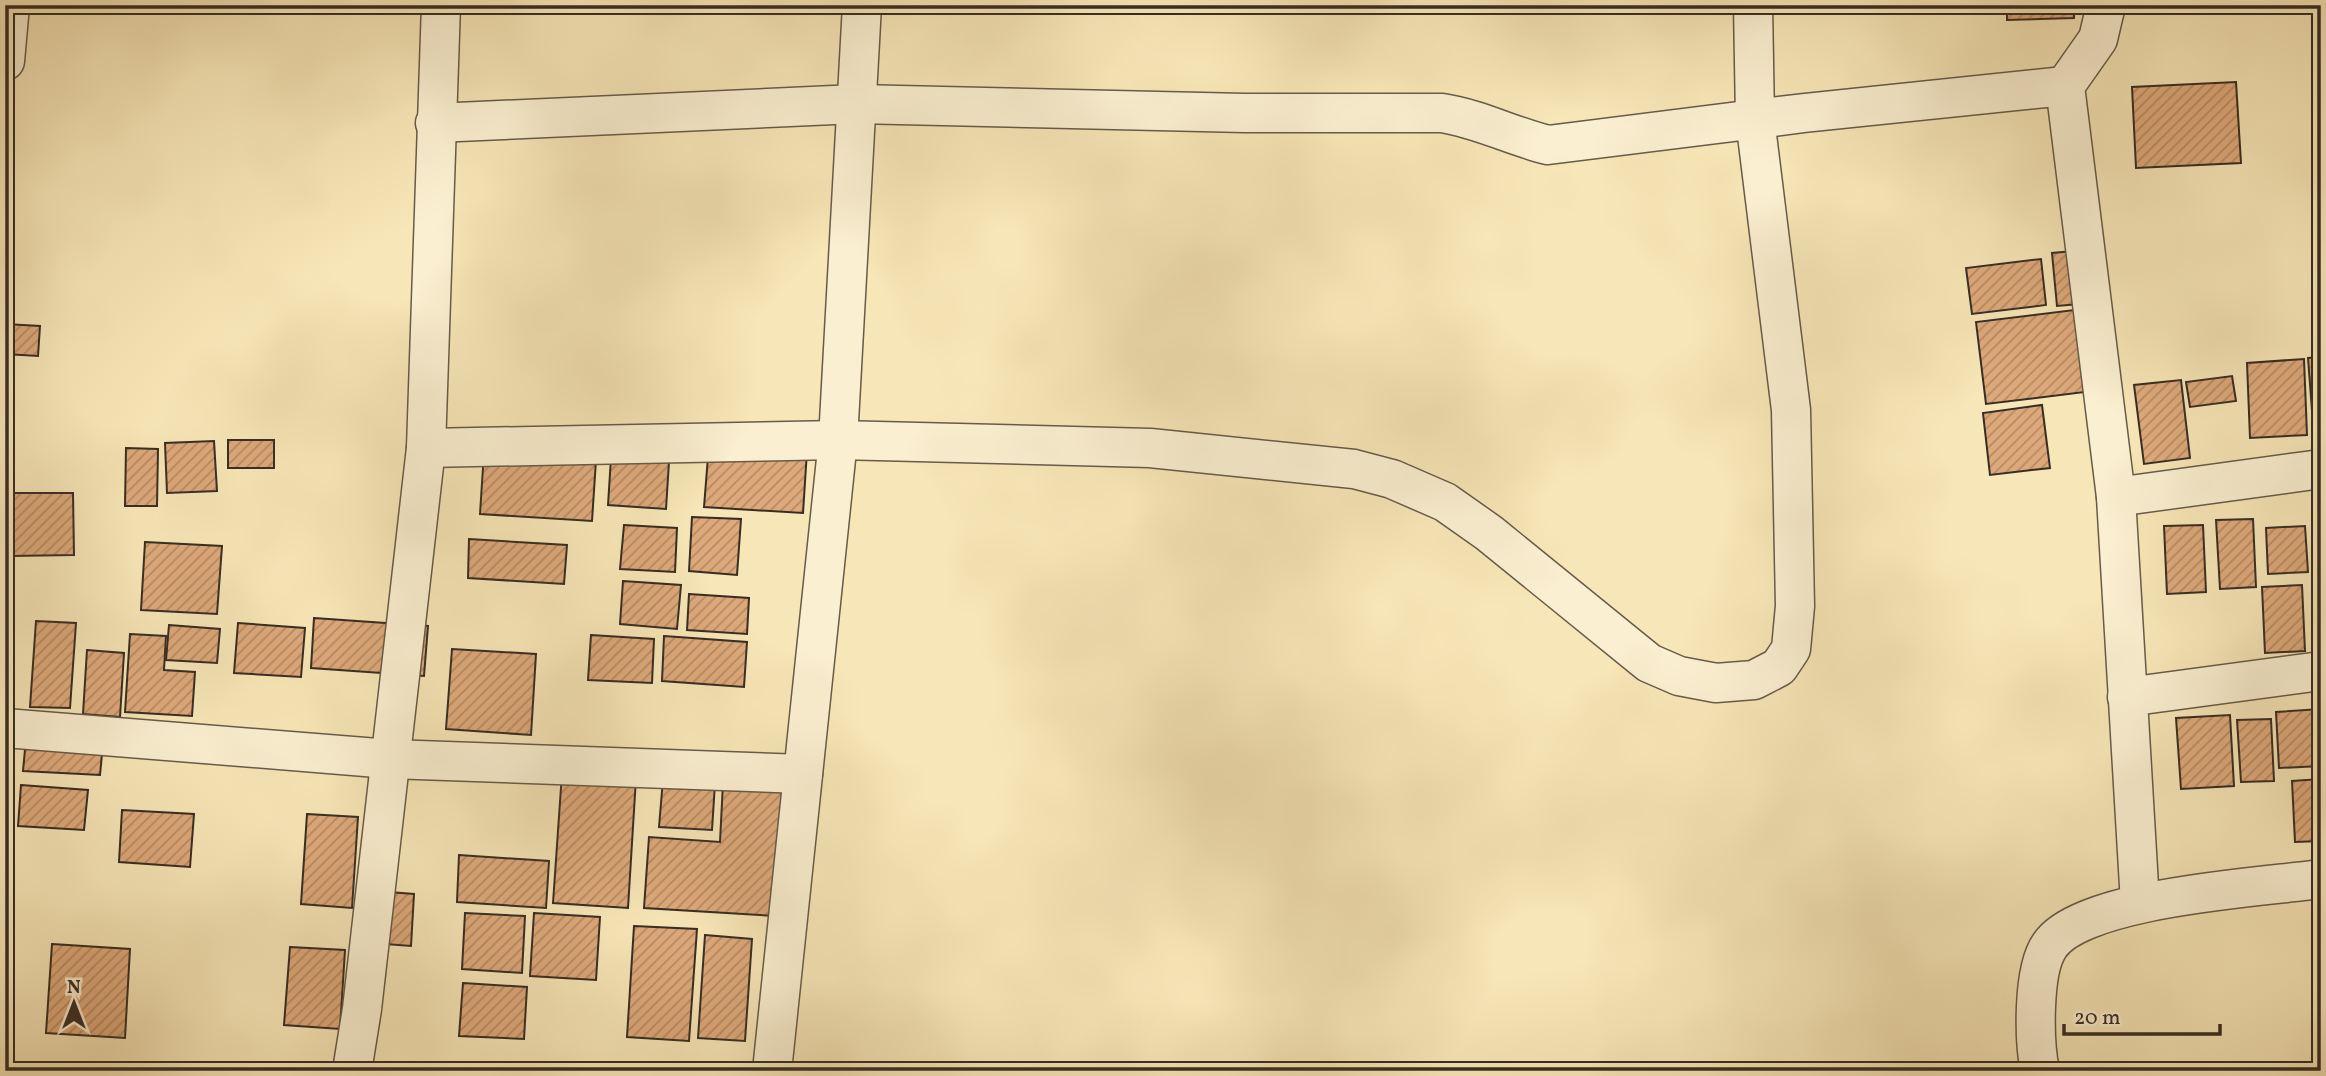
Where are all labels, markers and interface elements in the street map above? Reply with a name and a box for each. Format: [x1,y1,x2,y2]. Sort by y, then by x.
north arrow [38,968,108,1038]
text: N [67,975,81,1001]
scale bar [2064,992,2219,1036]
text: 20 m [2074,1004,2120,1033]

